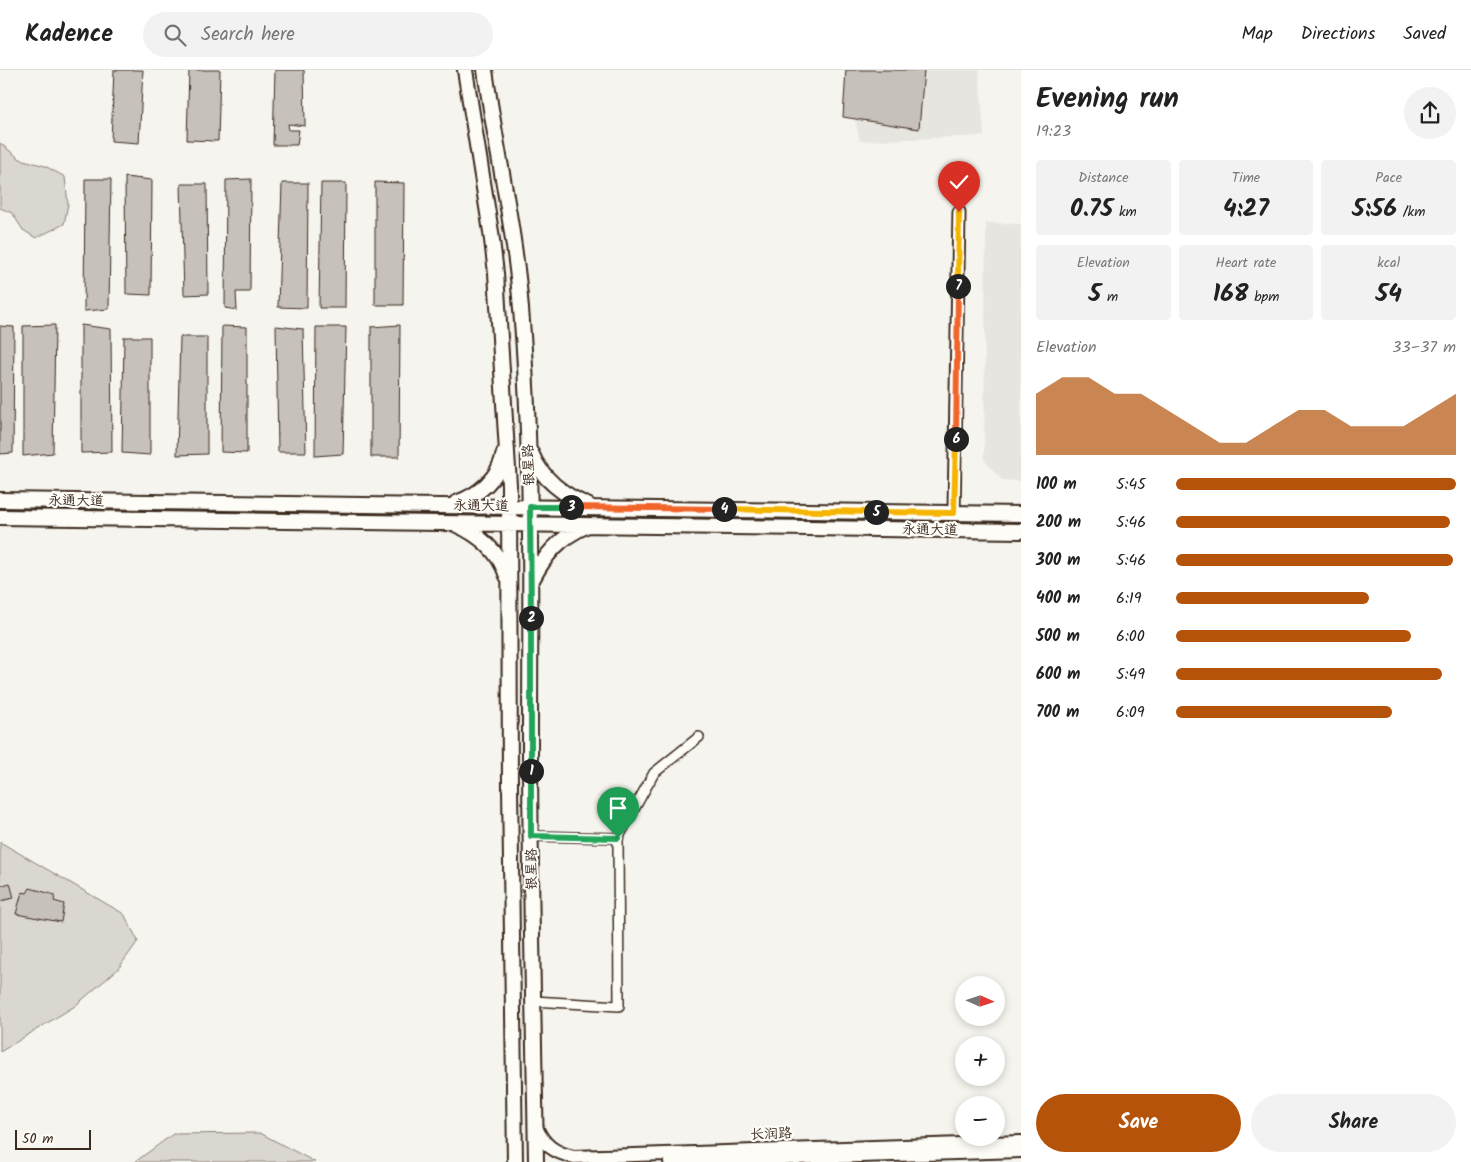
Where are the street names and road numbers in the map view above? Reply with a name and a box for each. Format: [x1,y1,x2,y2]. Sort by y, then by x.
street label: 银星路 [517,444,541,486]
street label: 永通大道 [48,490,104,512]
street label: 永通大道 [453,495,509,517]
street label: 永通大道 [902,519,958,541]
street label: 银星路 [521,848,543,890]
street label: 长润路 [750,1122,792,1146]

